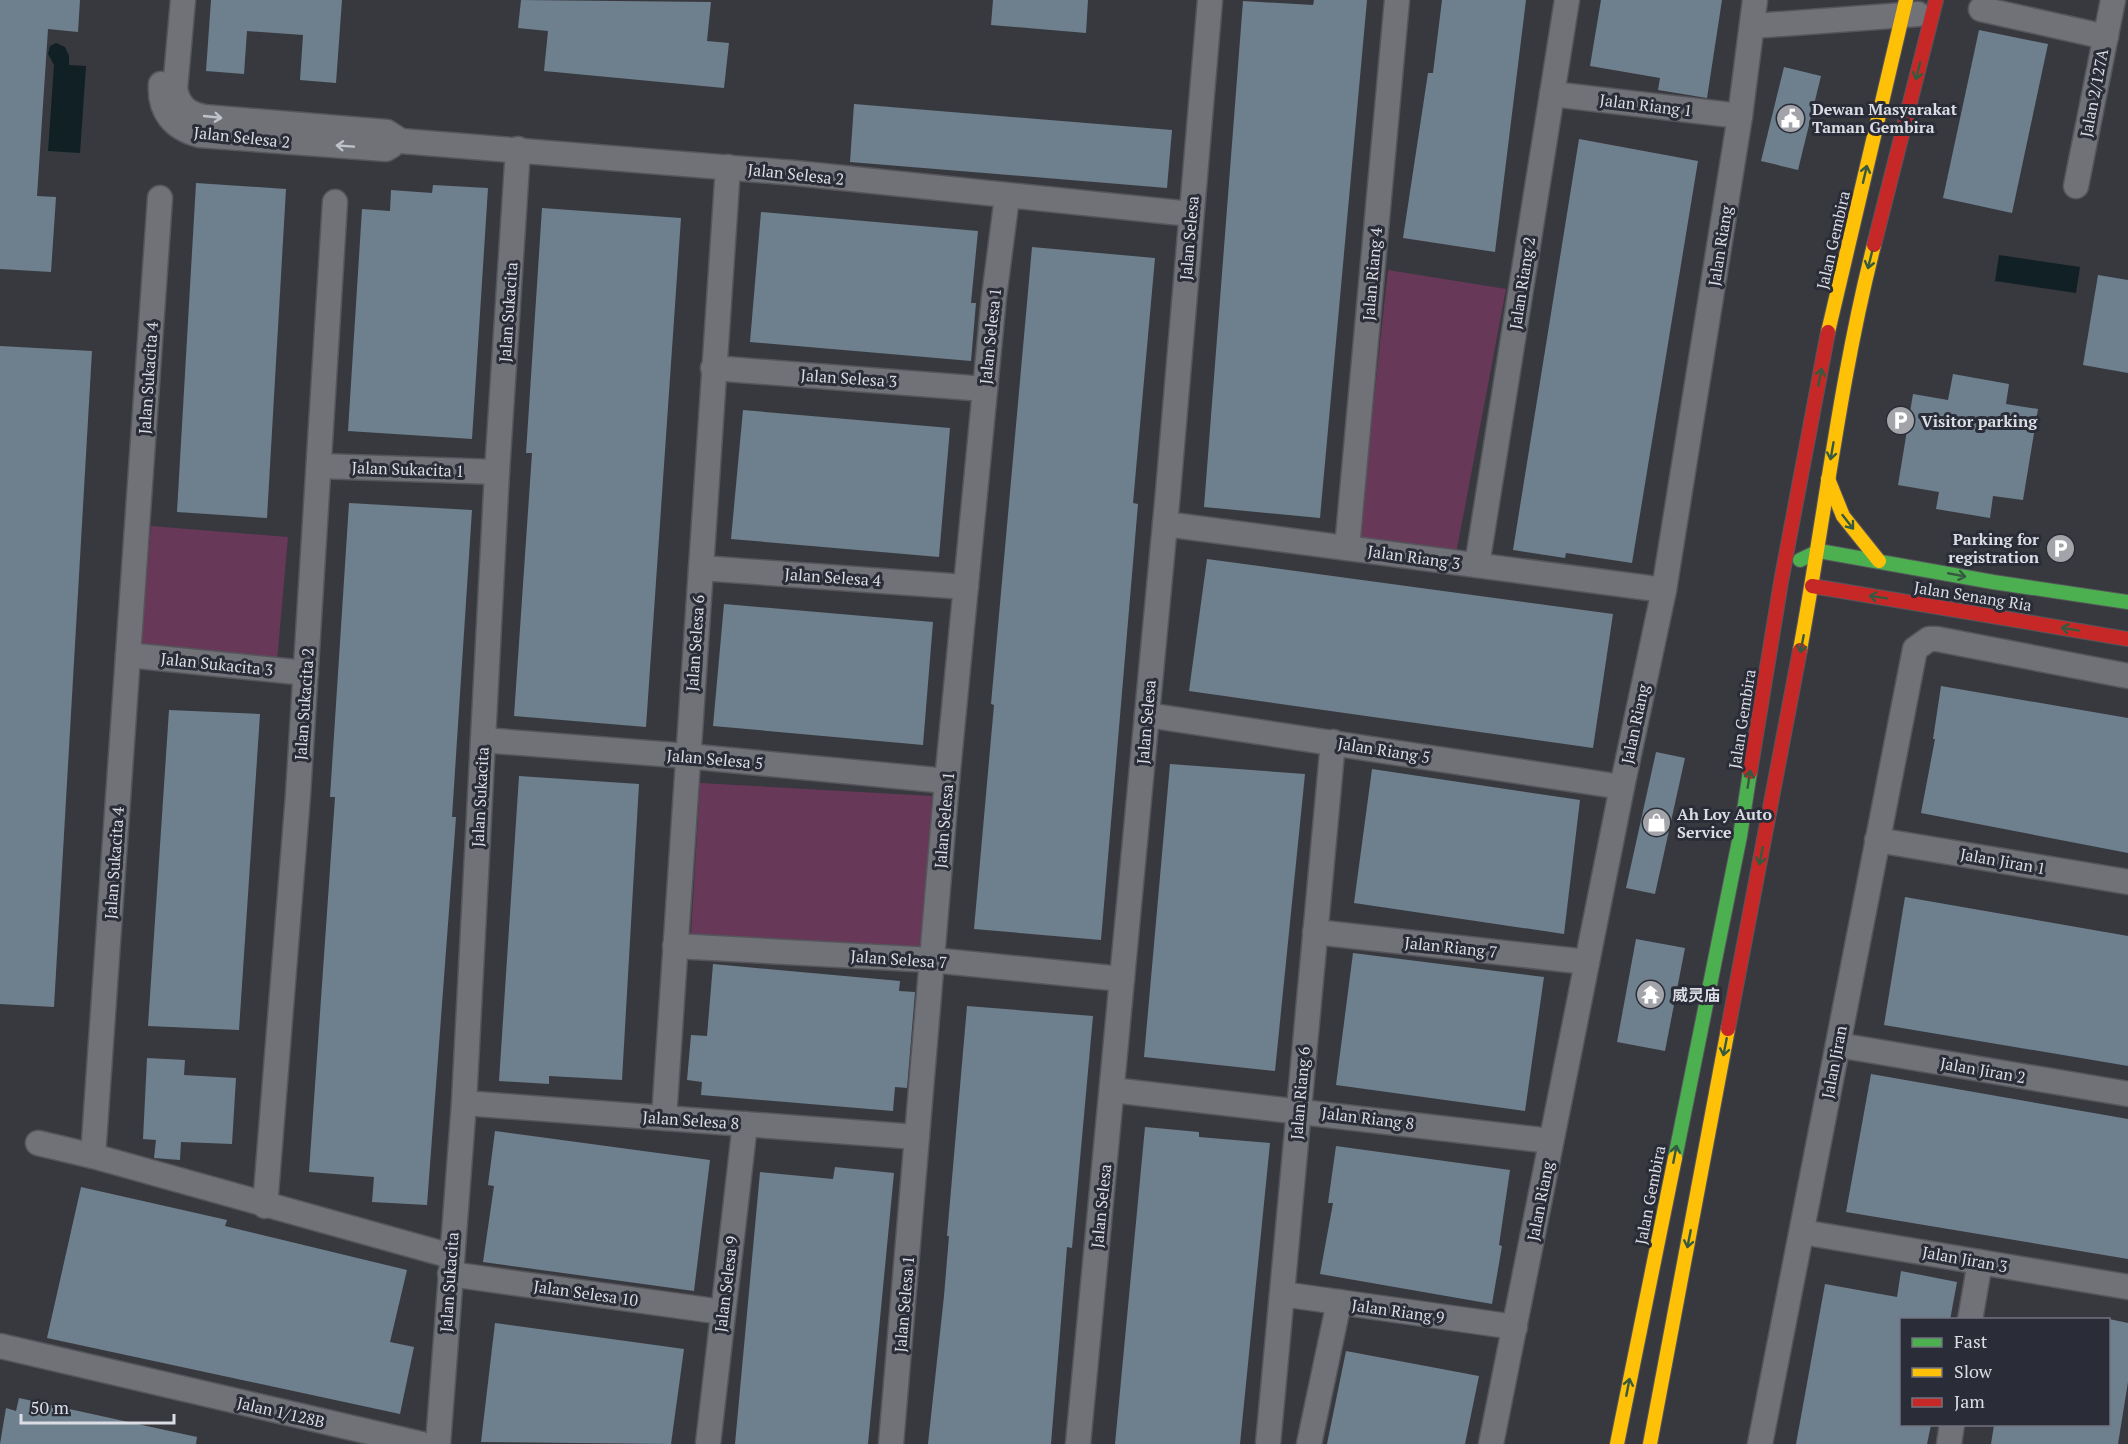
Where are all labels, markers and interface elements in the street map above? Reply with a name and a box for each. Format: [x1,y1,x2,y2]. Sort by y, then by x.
street label: Jalan 2/127A [2075,47,2113,139]
one-way arrow [1912,61,1924,80]
street label: Jalan Riang 1 [1598,88,1694,122]
place label: Dewan Masyarakat Taman Gembira [1812,98,1958,138]
public building icon: Dewan Masyarakat Taman Gembira [1775,102,1807,134]
one-way arrow [202,112,222,123]
street label: Jalan Selesa 2 [193,121,291,153]
one-way arrow [336,140,355,151]
street label: Jalan Selesa 2 [747,158,845,190]
one-way arrow [1860,165,1872,184]
street label: Jalan Gembira [1811,189,1855,291]
street label: Jalan Selesa [1174,195,1204,281]
street label: Jalan Riang [1703,204,1737,288]
street label: Jalan Riang 4 [1357,226,1387,321]
street label: Jalan Riang 2 [1504,235,1540,331]
one-way arrow [1864,250,1876,269]
street label: Jalan Sukacita [494,261,522,363]
street label: Jalan Selesa 1 [974,287,1006,385]
street label: Jalan Sukacita 4 [133,321,163,435]
street label: Jalan Selesa 3 [800,364,898,392]
one-way arrow [1815,367,1826,387]
parking icon: Visitor parking [1884,405,1916,437]
place label: Visitor parking [1921,410,2038,432]
one-way arrow [1826,441,1837,461]
street label: Jalan Sukacita 1 [351,456,465,482]
one-way arrow [1841,513,1854,529]
place label: Parking for registration [1948,528,2040,568]
parking icon: Parking for registration [2044,532,2076,564]
street label: Jalan Riang 3 [1366,540,1462,574]
street label: Jalan Selesa 4 [784,563,882,591]
one-way arrow [1947,570,1966,581]
street label: Jalan Senang Ria [1913,576,2033,616]
one-way arrow [1869,591,1888,602]
street label: Jalan Selesa 6 [681,594,709,692]
one-way arrow [2061,623,2081,634]
one-way arrow [1796,633,1807,653]
street label: Jalan Sukacita 3 [160,647,274,681]
street label: Jalan Sukacita 2 [289,647,319,761]
street label: Jalan Gembira [1723,668,1761,770]
street label: Jalan Selesa [1131,679,1161,765]
street label: Jalan Riang [1616,682,1654,766]
street label: Jalan Riang 5 [1336,732,1432,768]
street label: Jalan Selesa 5 [666,744,764,774]
street label: Jalan Sukacita [466,746,494,848]
one-way arrow [1744,769,1755,789]
street label: Jalan Selesa 1 [929,771,959,869]
place label: Ah Loy Auto Service [1677,803,1772,843]
street label: Jalan Sukacita 4 [99,806,129,920]
shop icon: Ah Loy Auto Service [1640,807,1672,839]
street label: Jalan Jiran 1 [1959,843,2047,879]
one-way arrow [1755,845,1766,865]
street label: Jalan Riang 7 [1403,931,1499,963]
street label: Jalan Selesa 7 [850,945,948,973]
temple icon: 威灵庙 [1635,979,1667,1011]
place label: 威灵庙 [1672,984,1720,1006]
street label: Jalan Jiran [1816,1023,1852,1100]
one-way arrow [1719,1037,1730,1057]
street label: Jalan Riang 6 [1285,1045,1315,1140]
street label: Jalan Jiran 2 [1939,1052,2027,1088]
street label: Jalan Riang 8 [1320,1101,1416,1135]
street label: Jalan Selesa 8 [642,1106,740,1134]
street label: Jalan Gembira [1630,1144,1670,1246]
one-way arrow [1670,1145,1681,1165]
street label: Jalan Riang [1521,1159,1559,1243]
street label: Jalan Selesa [1086,1163,1116,1249]
one-way arrow [1683,1229,1694,1248]
street label: Jalan Sukacita [435,1231,463,1333]
street label: Jalan Selesa 9 [709,1235,743,1333]
street label: Jalan Jiran 3 [1921,1241,2009,1277]
street label: Jalan Selesa 1 [889,1255,919,1353]
street label: Jalan Selesa 10 [532,1275,640,1311]
street label: Jalan Riang 9 [1350,1294,1446,1328]
legend [1900,1318,2110,1426]
text: Fast [1954,1329,1988,1353]
text: Slow [1954,1359,1993,1383]
one-way arrow [1623,1377,1634,1397]
scale bar [21,1387,174,1425]
text: Jam [1954,1389,1985,1413]
street label: Jalan 1/128B [235,1391,327,1433]
text: 50 m [30,1395,70,1419]

